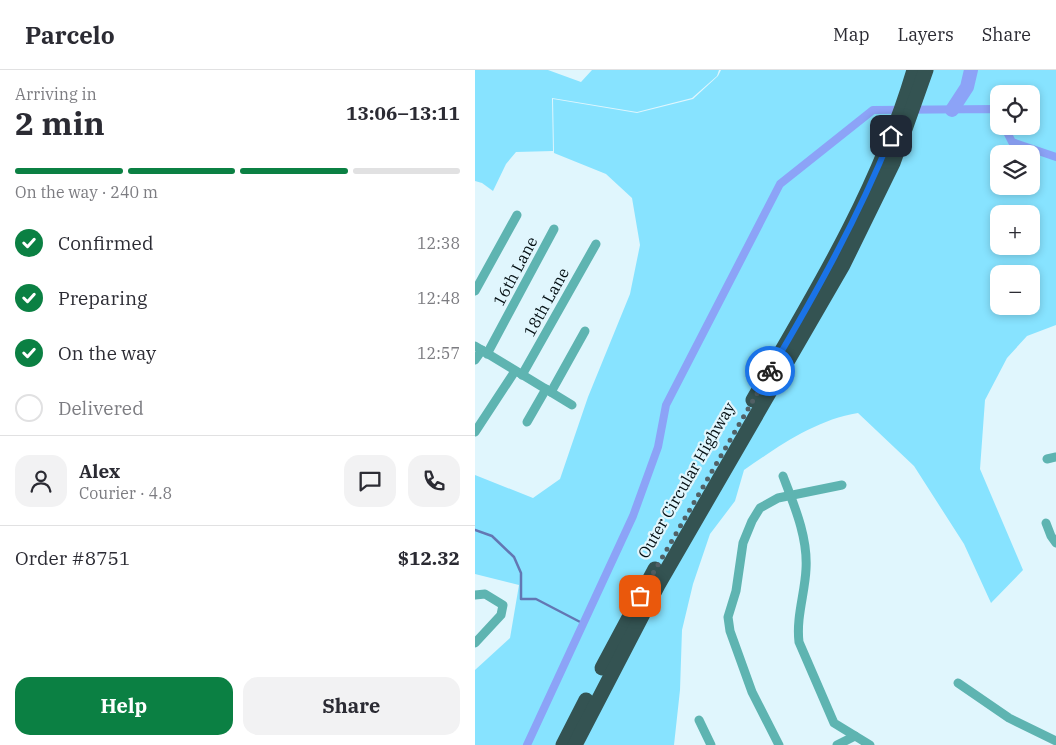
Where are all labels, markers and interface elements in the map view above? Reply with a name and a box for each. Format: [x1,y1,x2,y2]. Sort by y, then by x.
text: Parcelo [25,19,115,51]
text: Map [833,23,870,46]
text: Layers [898,23,954,46]
text: Share [982,23,1031,46]
text: Arriving in [15,84,97,104]
map controls [990,85,1040,315]
button: locate [990,85,1040,135]
text: 13:06–13:11 [346,101,460,125]
text: 2 min [15,102,105,144]
pin [870,115,912,157]
icon: home [877,122,905,150]
button: layers [990,145,1040,195]
text: On the way · 240 m [15,182,158,202]
button: + [990,205,1040,255]
icon: check [15,229,43,257]
text: Confirmed [58,231,153,255]
text: 12:38 [417,233,460,253]
street label: 16th Lane [488,233,542,309]
street label: 18th Lane [519,264,573,340]
button: − [990,265,1040,315]
icon: check [15,284,43,312]
text: Preparing [58,286,147,310]
text: 12:48 [417,288,460,308]
icon: check [15,339,43,367]
text: On the way [58,341,156,365]
text: 12:57 [417,343,460,363]
courier [745,346,795,396]
icon: bike [756,357,784,385]
text: Delivered [58,396,144,420]
street label: Outer Circular Highway [633,398,739,562]
button: person [15,455,67,507]
button: chat [344,455,396,507]
button: phone [408,455,460,507]
text: Alex [79,459,120,483]
text: Courier · 4.8 [79,483,172,503]
text: Order #8751 [15,546,130,570]
text: $12.32 [398,546,460,570]
pin [619,575,661,617]
icon: bag [626,582,654,610]
button: Help [15,677,233,735]
button: Share [243,677,460,735]

